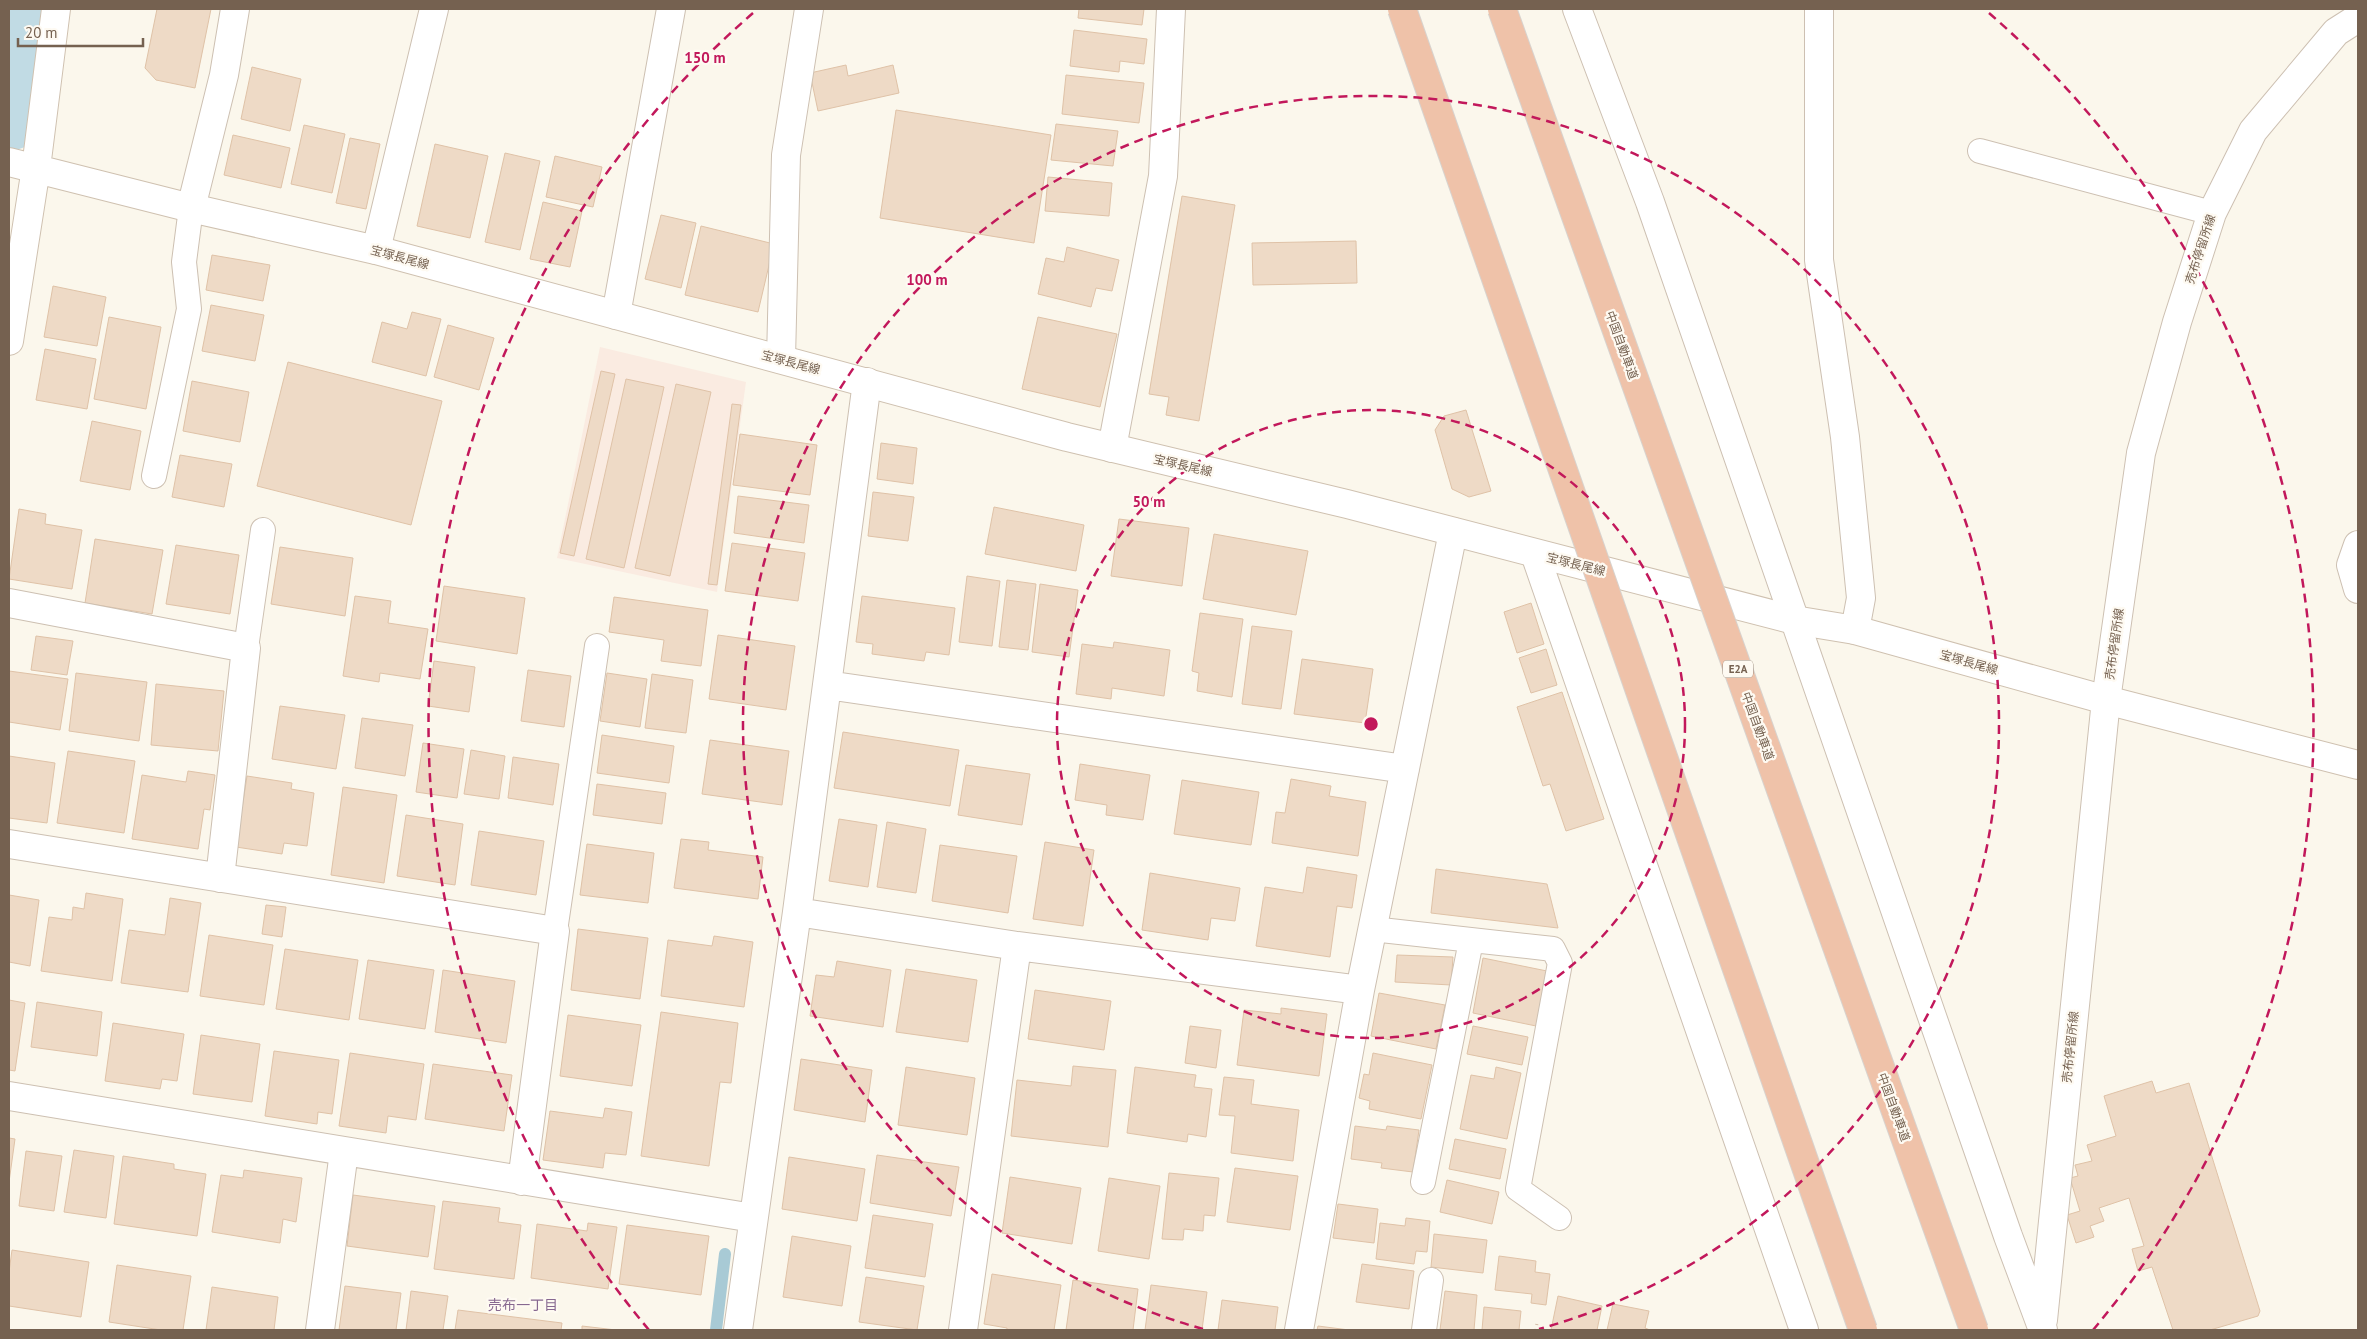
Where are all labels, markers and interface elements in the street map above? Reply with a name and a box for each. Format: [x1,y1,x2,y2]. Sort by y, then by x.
scale bar [18,15,142,47]
text: 20 m [25,23,58,42]
text: 150 m [684,48,726,67]
street label: 売布停留所線 [2182,212,2218,286]
street label: 宝塚長尾線 [369,242,431,272]
text: 100 m [906,270,948,289]
street label: 中国自動車道 [1603,309,1641,381]
street label: 宝塚長尾線 [760,347,822,377]
street label: 宝塚長尾線 [1152,451,1214,479]
text: 50 m [1133,492,1165,511]
street label: 宝塚長尾線 [1545,549,1607,579]
street label: 売布停留所線 [2102,607,2126,681]
street label: 宝塚長尾線 [1938,647,2000,677]
road number: E2A [1723,661,1753,678]
street label: 中国自動車道 [1739,690,1777,762]
centre of rings [1362,715,1380,733]
street label: 売布停留所線 [2059,1010,2081,1084]
street label: 中国自動車道 [1875,1071,1913,1143]
district label: 売布一丁目 [488,1296,558,1314]

